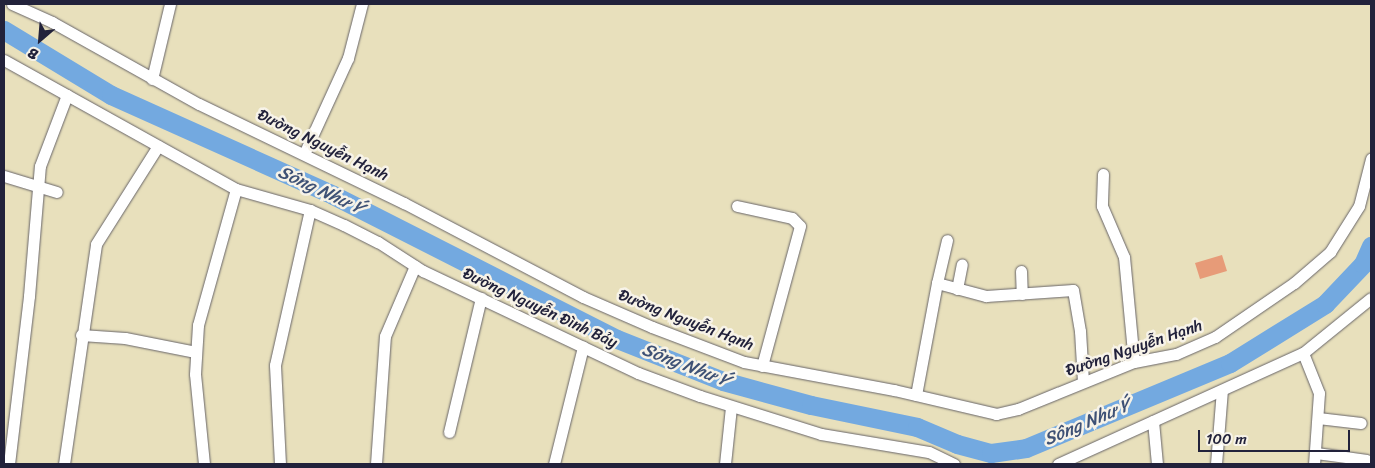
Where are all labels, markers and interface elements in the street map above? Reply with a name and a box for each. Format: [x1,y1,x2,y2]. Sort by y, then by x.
north arrow [15,15,65,65]
text: B [23,41,43,67]
street label: Đường Nguyễn Hạnh [254,105,392,185]
water label: Sông Như Ý [275,161,367,219]
street label: Đường Nguyễn Đình Bảy [460,264,620,352]
street label: Đường Nguyễn Hạnh [616,285,756,355]
street label: Đường Nguyễn Hạnh [1063,316,1205,380]
water label: Sông Như Ý [639,338,733,392]
water label: Sông Như Ý [1041,394,1133,450]
scale bar [1200,420,1352,452]
text: 100 m [1206,426,1247,452]

